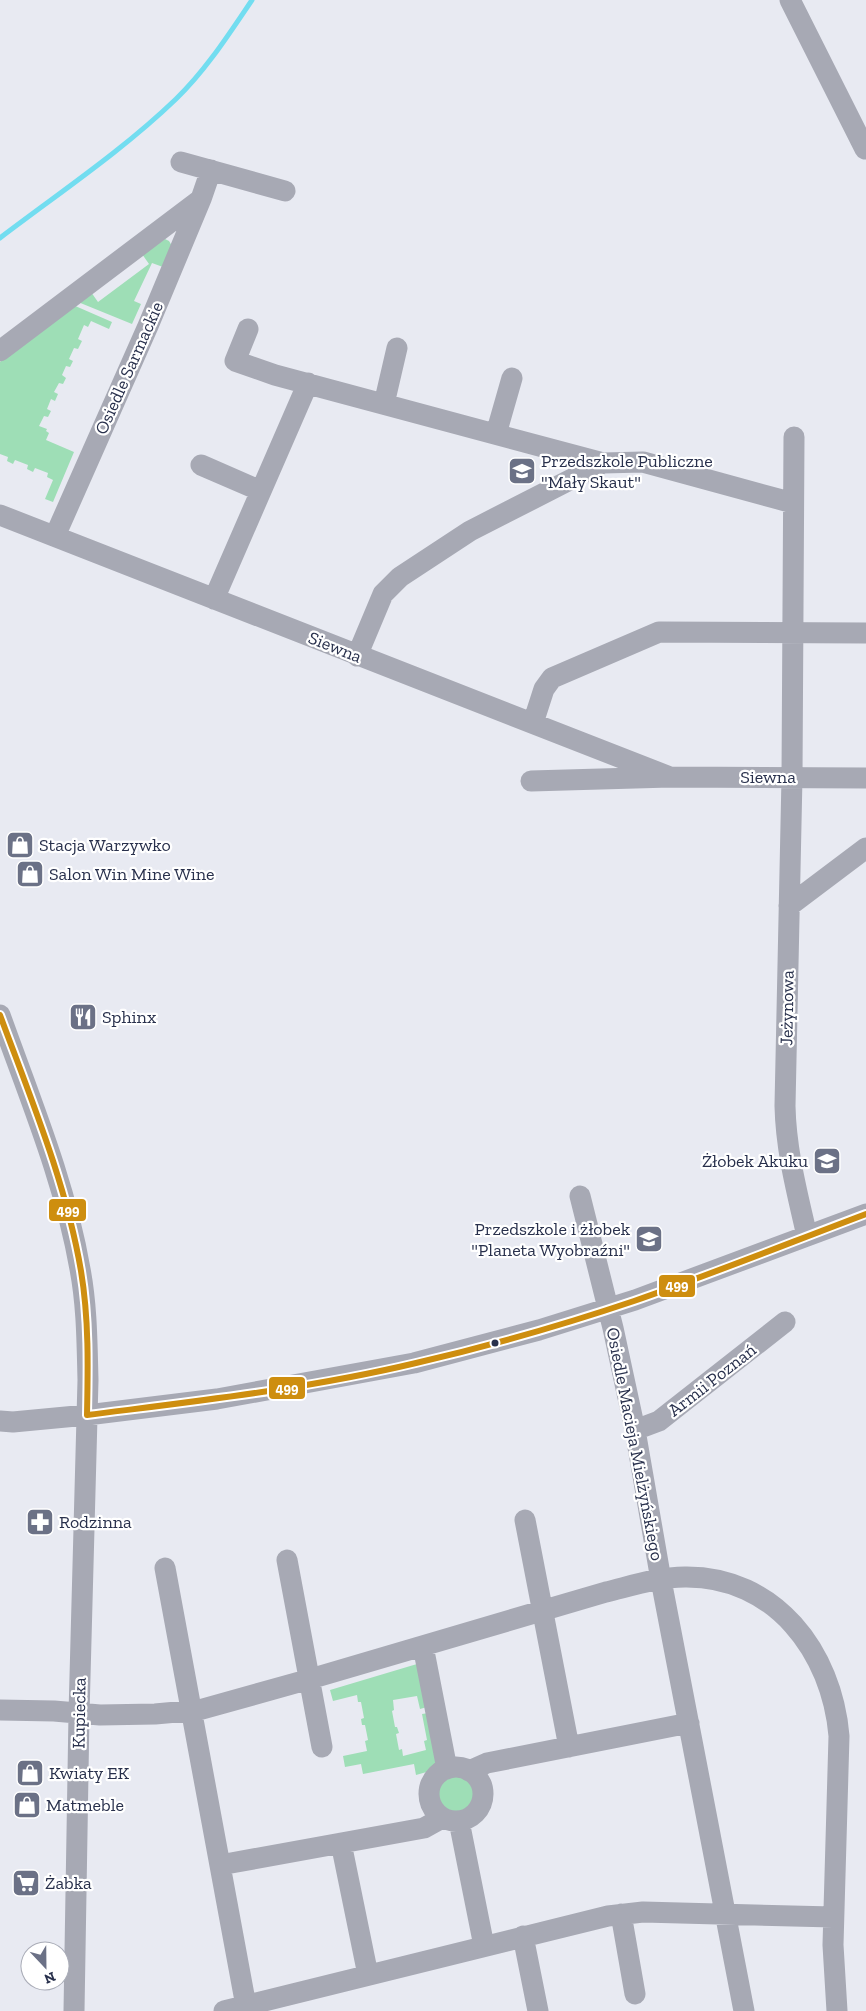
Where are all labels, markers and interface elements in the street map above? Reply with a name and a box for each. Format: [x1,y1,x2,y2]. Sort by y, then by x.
street label: Osiedle Sarmackie [90,298,168,438]
place label: Przedszkole Publiczne "Mały Skaut" [541,450,713,493]
school or university icon: Przedszkole Publiczne "Mały Skaut" [507,456,537,486]
street label: Siewna [305,626,365,668]
street label: Siewna [740,766,796,788]
shop icon: Stacja Warzywko [5,830,35,860]
place label: Stacja Warzywko [39,834,171,856]
shop icon: Salon Win Mine Wine [15,859,45,889]
place label: Salon Win Mine Wine [49,863,215,885]
street label: Jeżynowa [775,970,799,1046]
restaurant icon: Sphinx [68,1002,98,1032]
place label: Sphinx [102,1006,156,1028]
school or university icon: Żłobek Akuku [812,1146,842,1176]
place label: Żłobek Akuku [702,1150,808,1172]
line badge: 499 [48,1198,87,1222]
text: 499 [57,1202,80,1219]
place label: Przedszkole i żłobek "Planeta Wyobraźni" [471,1218,631,1261]
school or university icon: Przedszkole i żłobek "Planeta Wyobraźni" [634,1224,664,1254]
line badge: 499 [658,1274,696,1298]
text: 499 [666,1277,689,1294]
street label: Osiedle Macieja Mielżyńskiego [602,1326,668,1562]
unlabelled marker [490,1338,500,1348]
street label: Armii Poznań [664,1338,761,1421]
line badge: 499 [268,1376,306,1400]
text: 499 [276,1380,299,1397]
pharmacy icon: Rodzinna [25,1507,55,1537]
place label: Rodzinna [59,1511,132,1533]
street label: Kupiecka [67,1677,91,1749]
shop icon: Kwiaty EK [15,1758,45,1788]
place label: Kwiaty EK [49,1762,129,1784]
shop icon: Matmeble [12,1790,42,1820]
place label: Matmeble [46,1794,124,1816]
supermarket icon: Żabka [11,1868,41,1898]
place label: Żabka [45,1872,92,1894]
north arrow [20,1941,70,1991]
text: N [41,1968,58,1988]

